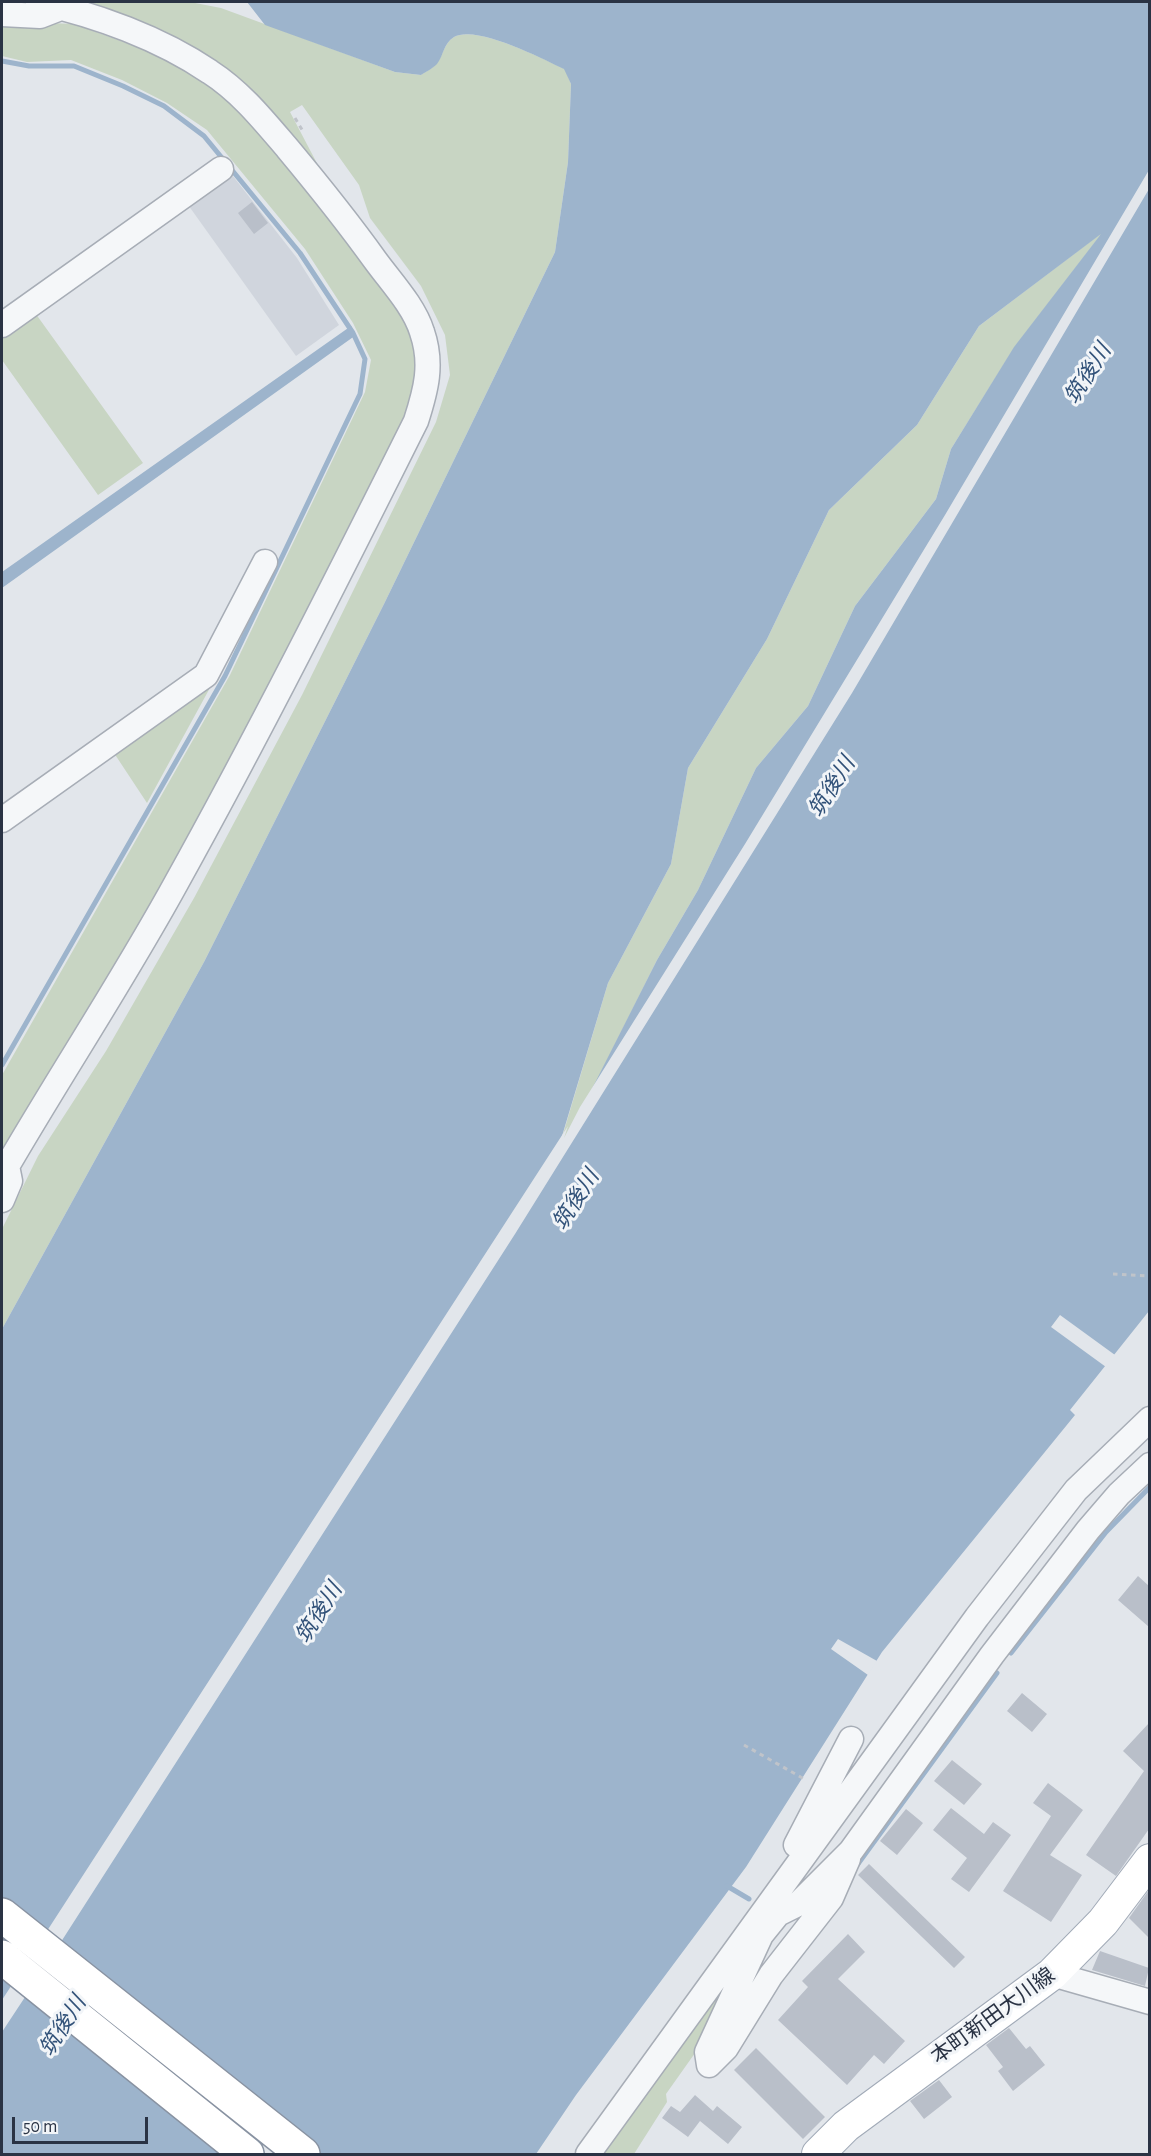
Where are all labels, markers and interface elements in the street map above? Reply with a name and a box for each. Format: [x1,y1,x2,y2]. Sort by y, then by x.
water label: 筑後川 [1059,339,1117,409]
water label: 筑後川 [803,752,861,822]
water label: 筑後川 [547,1165,605,1235]
water label: 筑後川 [290,1578,348,1648]
street label: 本町新田大川線 [926,1963,1060,2069]
water label: 筑後川 [34,1991,92,2061]
scale bar [15,2105,152,2143]
text: 50 m [23,2118,57,2136]

